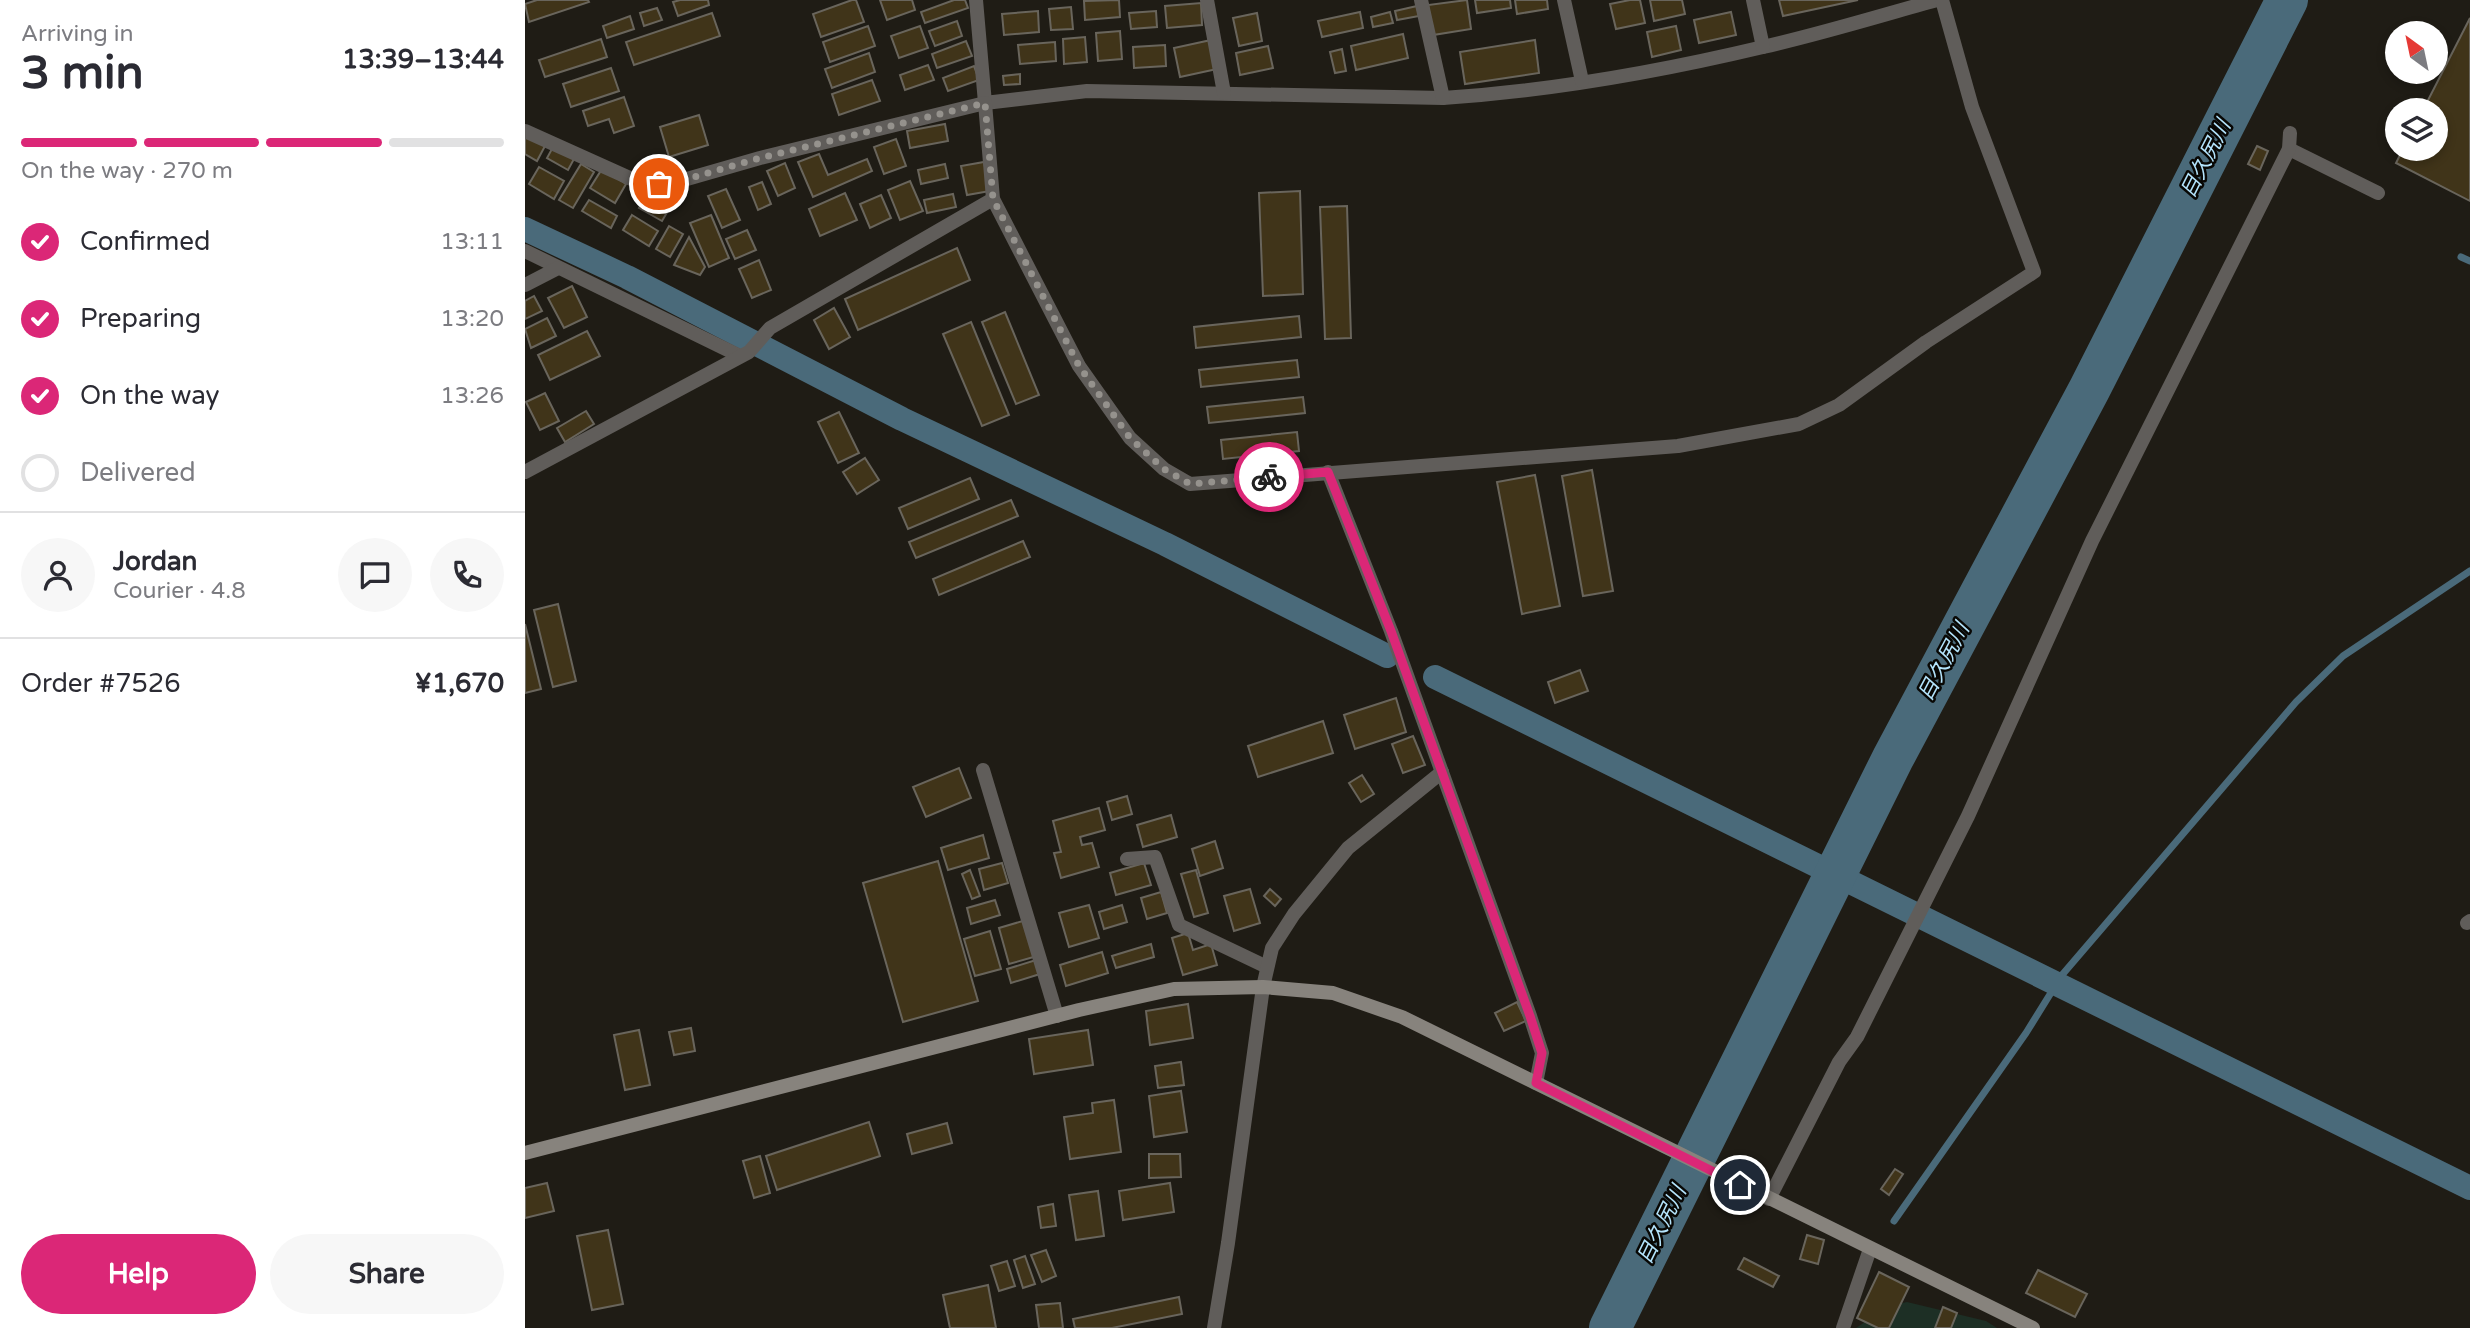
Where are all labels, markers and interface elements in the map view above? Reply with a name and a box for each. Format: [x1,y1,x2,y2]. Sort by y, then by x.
text: Arriving in [21,20,134,48]
north arrow [2385,21,2448,84]
map controls [2385,21,2448,161]
text: 13:39–13:44 [342,44,504,75]
text: 3 min [21,46,144,101]
button: layers [2385,98,2448,161]
water label: 目久尻川 [2176,114,2237,202]
pin [629,154,689,214]
text: On the way · 270 m [21,157,233,185]
icon: bag [640,165,678,203]
icon: check [21,223,59,261]
text: Confirmed [80,226,210,257]
text: 13:11 [440,228,504,256]
icon: check [21,300,59,338]
text: Preparing [80,303,201,334]
text: 13:20 [440,305,504,333]
icon: check [21,377,59,415]
text: On the way [80,380,220,411]
text: 13:26 [440,382,504,410]
courier [1234,442,1304,512]
text: Delivered [80,457,196,488]
icon: bike [1250,458,1288,496]
button: person [21,538,95,612]
button: chat [338,538,412,612]
button: phone [430,538,504,612]
text: Jordan [113,546,197,577]
text: Courier · 4.8 [113,577,246,605]
water label: 目久尻川 [1913,617,1976,705]
text: Order #7526 [21,668,181,699]
text: ¥1,670 [415,668,504,699]
pin [1710,1155,1770,1215]
icon: home [1721,1166,1759,1204]
water label: 目久尻川 [1632,1180,1693,1268]
button: Help [21,1234,256,1314]
button: Share [270,1234,504,1314]

